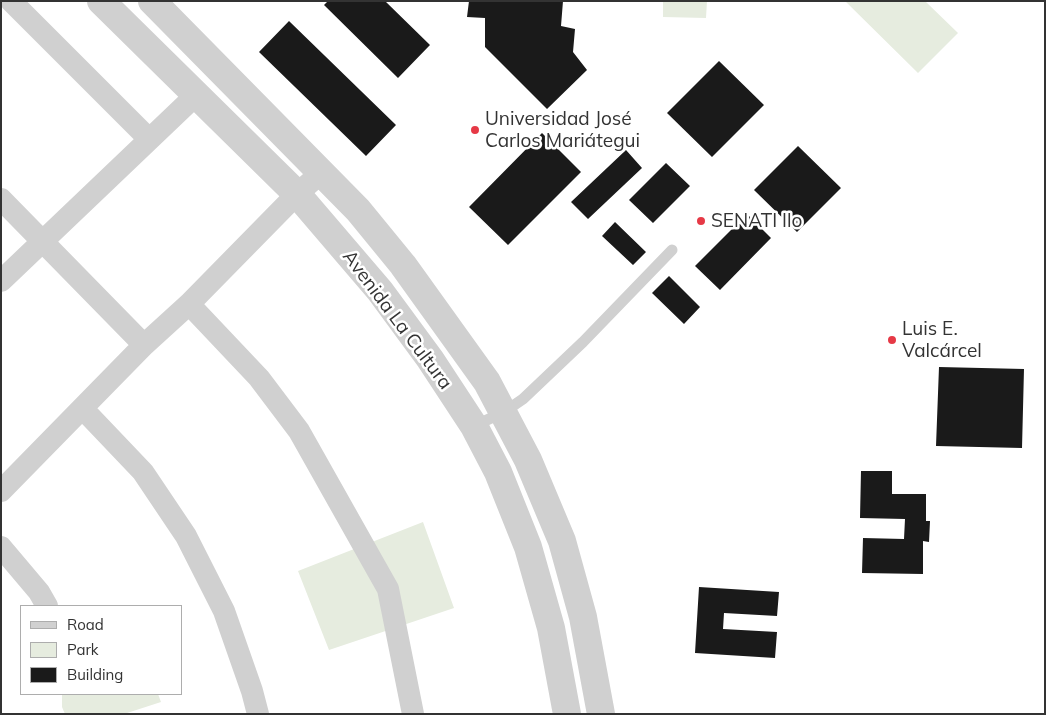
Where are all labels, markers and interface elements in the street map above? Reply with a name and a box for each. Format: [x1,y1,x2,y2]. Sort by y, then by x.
place label: Universidad José Carlos Mariátegui [485,108,640,152]
marker: Universidad José Carlos Mariátegui [469,124,481,136]
place label: SENATI Ilo [711,210,802,232]
marker: SENATI Ilo [695,215,707,227]
street label: Avenida La Cultura [337,246,457,394]
place label: Luis E. Valcárcel [902,318,982,362]
marker: Luis E. Valcárcel [886,334,898,346]
legend [20,605,182,695]
text: Road [67,615,104,634]
text: Park [67,640,99,659]
text: Building [67,665,123,684]

